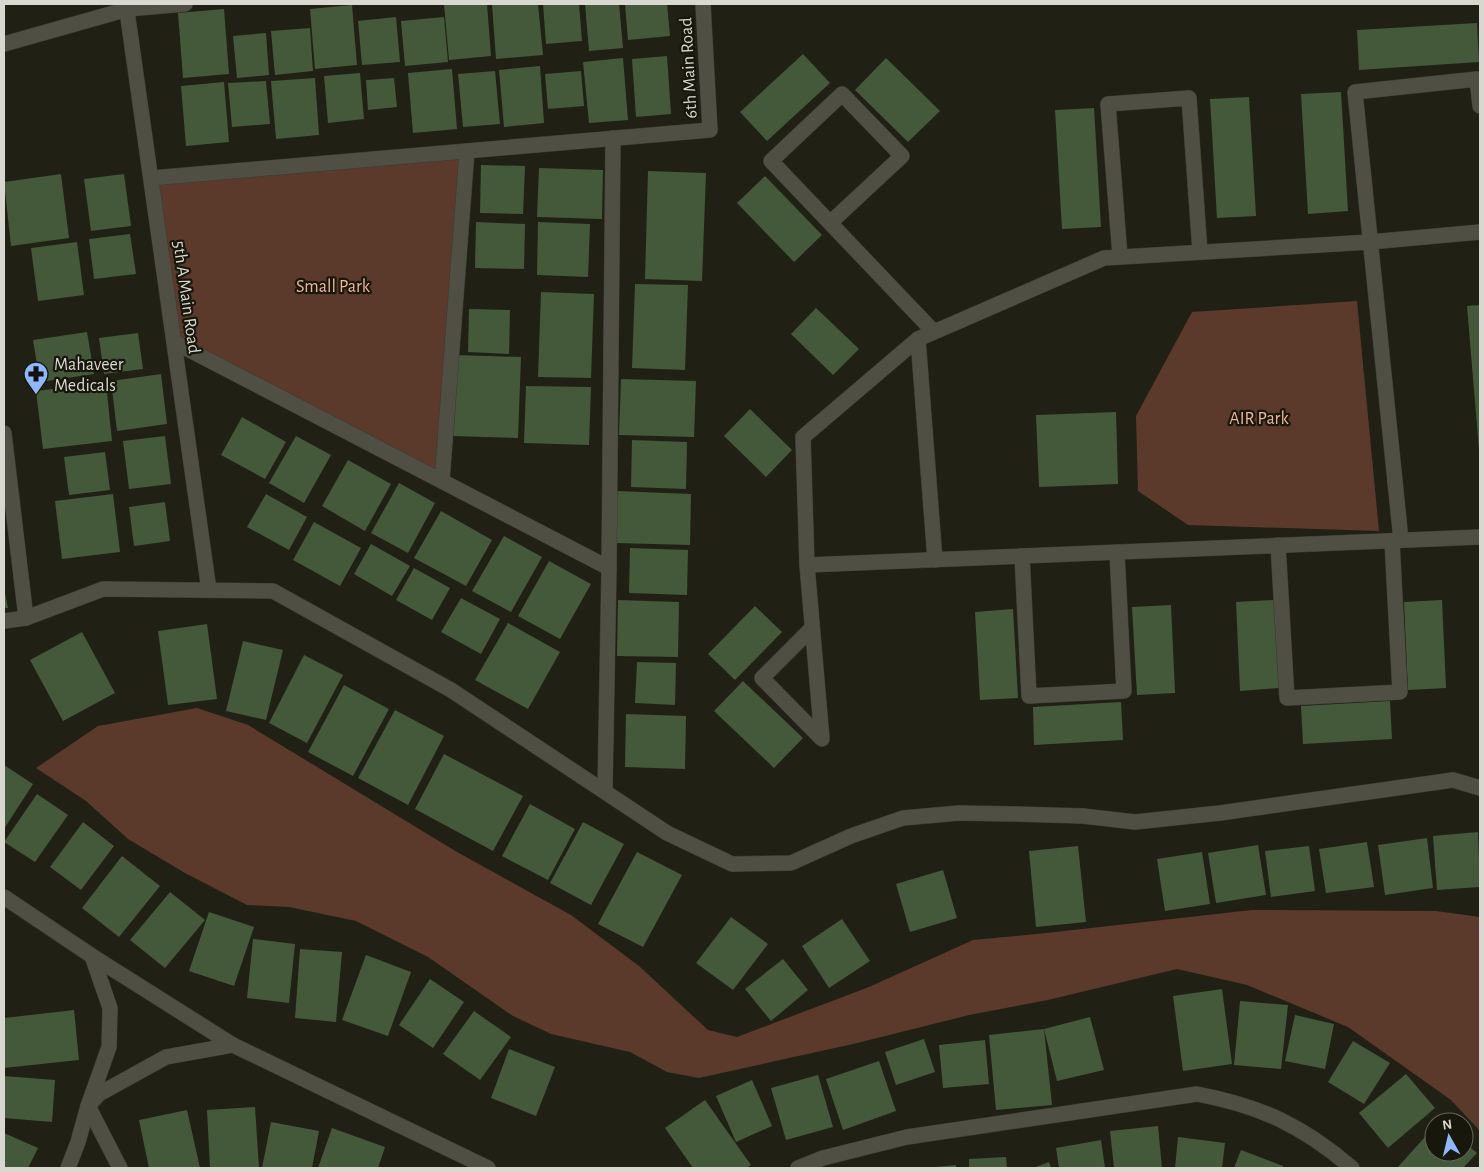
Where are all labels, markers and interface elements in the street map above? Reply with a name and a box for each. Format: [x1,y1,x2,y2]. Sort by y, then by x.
street label: 6th Main Road [677,17,701,119]
street label: 5th A Main Road [169,240,203,355]
park label: Small Park [296,278,371,296]
place label: Mahaveer Medicals [54,356,124,395]
pharmacy icon: Mahaveer Medicals [23,361,49,395]
park label: AIR Park [1229,410,1289,428]
north arrow [1424,1112,1474,1162]
text: N [1442,1118,1453,1133]

